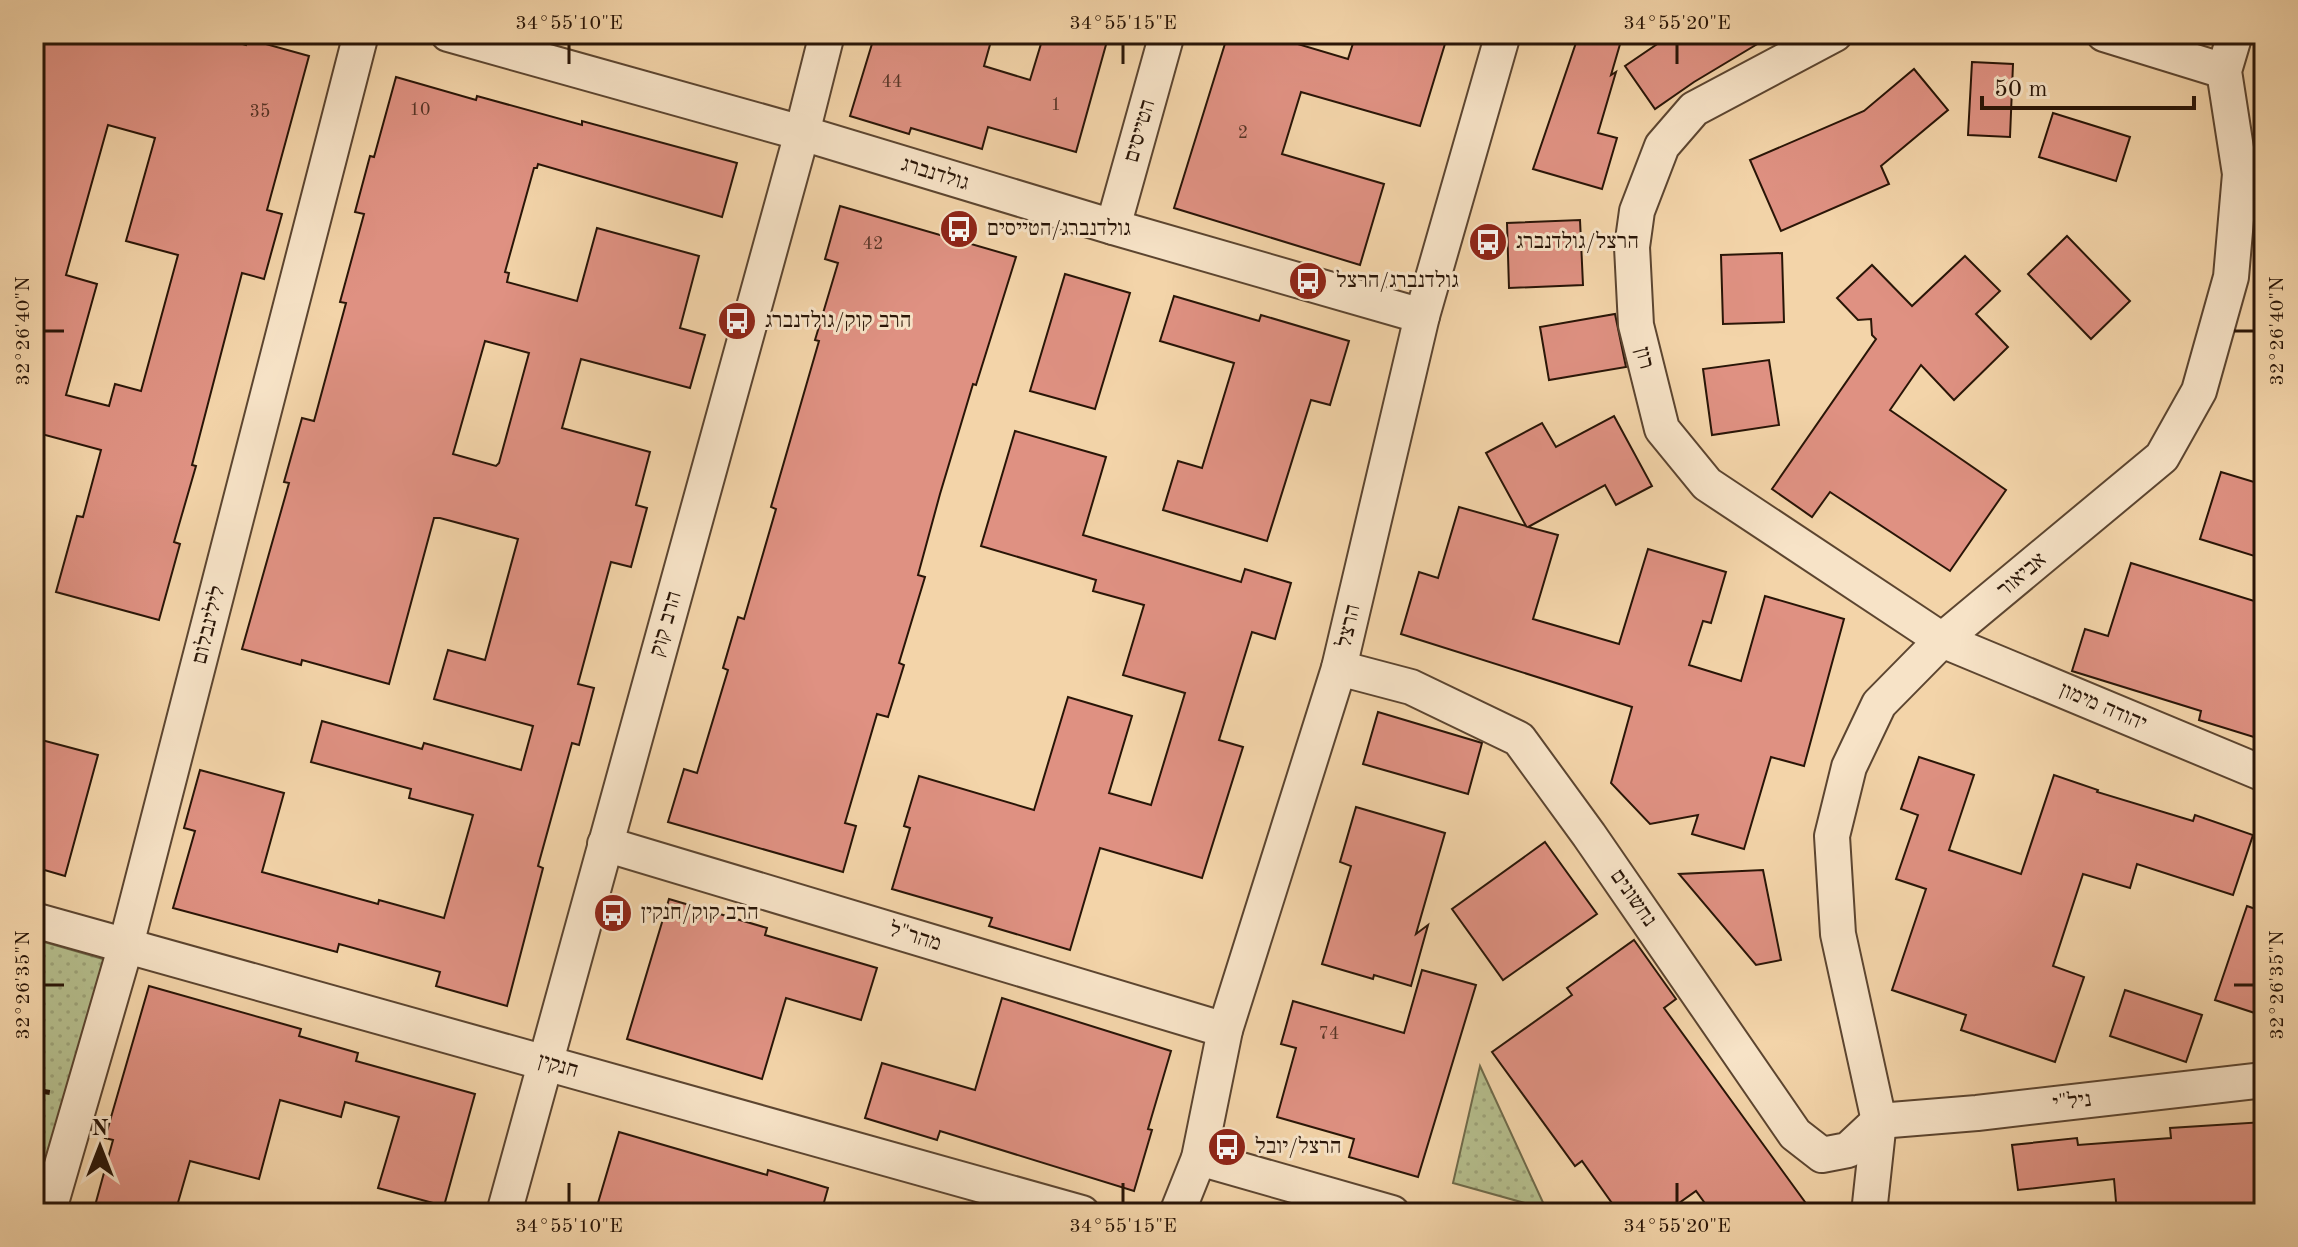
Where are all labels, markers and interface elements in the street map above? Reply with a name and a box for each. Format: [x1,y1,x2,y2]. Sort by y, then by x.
text: 34°55'10"E [515,14,623,34]
text: 34°55'15"E [1069,14,1177,34]
text: 34°55'20"E [1623,14,1731,34]
scale bar [1982,60,2194,110]
house number: 44 [882,73,902,91]
text: 50 m [1994,78,2048,102]
house number: 1 [1051,96,1061,114]
street label: הטייסים [1121,97,1159,165]
house number: 10 [410,101,430,119]
house number: 35 [250,103,270,121]
house number: 2 [1238,124,1248,142]
street label: גולדנברג [898,152,972,195]
bus stop icon: גולדנברג/הטייסים [938,208,980,250]
place label: גולדנברג/הטייסים [987,217,1131,240]
bus stop icon: הרצל/גולדנברג [1467,221,1509,263]
place label: הרצל/גולדנברג [1516,230,1639,253]
house number: 42 [863,235,883,253]
bus stop icon: גולדנברג/הרצל [1287,260,1329,302]
place label: גולדנברג/הרצל [1336,269,1459,292]
text: 32°26'40"N [14,276,34,386]
text: 32°26'40"N [2268,276,2288,386]
bus stop icon: הרב קוק/גולדנברג [716,300,758,342]
place label: הרב קוק/גולדנברג [765,309,912,332]
street label: רון [1631,345,1657,371]
street label: אביאור [1993,548,2051,602]
street label: לילינבלום [188,583,229,666]
street label: הרב קוק [646,589,686,659]
street label: הרצל [1332,602,1365,650]
street label: יהודה מימון [2056,679,2150,735]
street label: נחשונים [1606,865,1660,931]
bus stop icon: הרב קוק/חנקין [592,892,634,934]
place label: הרב קוק/חנקין [641,902,759,924]
street label: מהר"ל [886,918,944,955]
text: 32°26'35"N [14,930,34,1040]
text: 32°26'35"N [2268,930,2288,1040]
house number: 74 [1319,1025,1339,1043]
street label: חנקין [535,1050,581,1082]
street label: ניל"י [2051,1088,2093,1115]
north arrow [60,1107,140,1187]
text: N [92,1118,109,1140]
bus stop icon: הרצל/יובל [1206,1126,1248,1168]
place label: הרצל/יובל [1255,1135,1341,1158]
text: 34°55'10"E [515,1217,623,1237]
text: 34°55'15"E [1069,1217,1177,1237]
text: 34°55'20"E [1623,1217,1731,1237]

